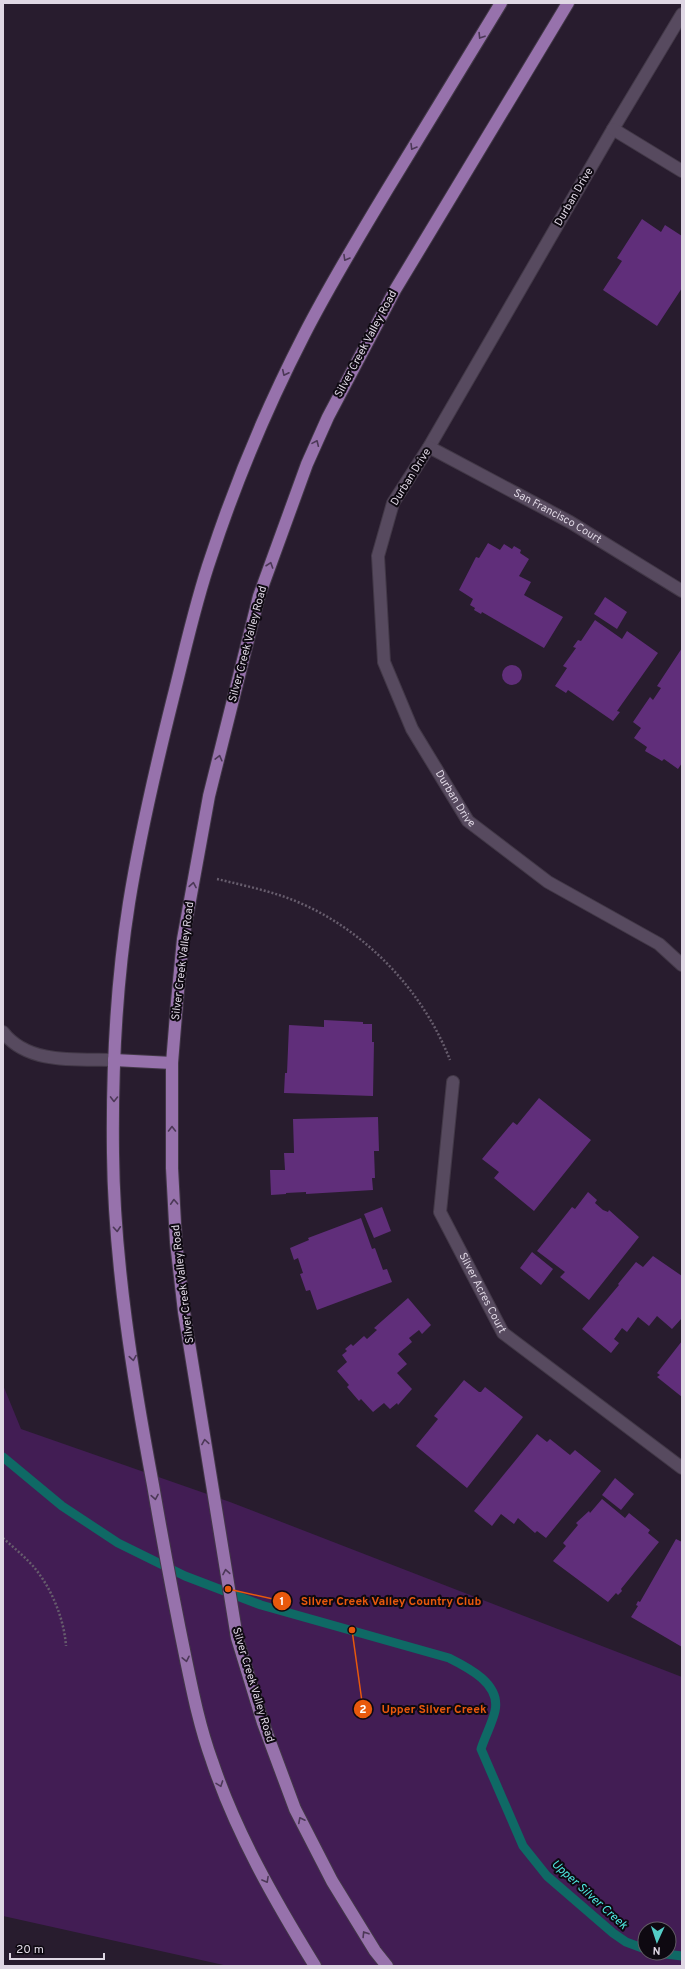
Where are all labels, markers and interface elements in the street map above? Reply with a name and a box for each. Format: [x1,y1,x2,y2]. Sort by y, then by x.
one-way arrow [478,32,486,39]
one-way arrow [410,143,418,150]
street label: Durban Drive [552,165,596,229]
one-way arrow [343,254,350,262]
street label: Silver Creek Valley Road [332,288,400,400]
one-way arrow [282,369,290,377]
one-way arrow [311,440,319,448]
street label: Durban Drive [388,446,434,508]
street label: San Francisco Court [511,486,604,547]
one-way arrow [265,561,274,568]
street label: Silver Creek Valley Road [226,585,270,703]
one-way arrow [214,755,222,761]
street label: Durban Drive [432,768,478,831]
one-way arrow [188,882,197,888]
street label: Silver Creek Valley Road [169,901,197,1021]
one-way arrow [110,1096,118,1102]
one-way arrow [168,1126,176,1132]
one-way arrow [170,1199,178,1205]
street label: Silver Creek Valley Road [169,1224,197,1344]
one-way arrow [113,1226,122,1232]
street label: Silver Acres Court [455,1250,509,1336]
one-way arrow [128,1355,137,1361]
one-way arrow [201,1439,210,1445]
one-way arrow [150,1493,159,1500]
one-way arrow [222,1568,231,1575]
callout: Silver Creek Valley Country Club [272,1589,489,1613]
text: 1 [280,1594,284,1610]
text: Silver Creek Valley Country Club [301,1594,481,1610]
street label: Silver Creek Valley Road [229,1626,277,1744]
one-way arrow [181,1655,189,1662]
callout: Upper Silver Creek [353,1697,494,1721]
text: 2 [359,1702,367,1718]
text: Upper Silver Creek [381,1702,487,1718]
one-way arrow [215,1780,224,1787]
one-way arrow [298,1817,306,1825]
water label: Upper Silver Creek [548,1857,631,1934]
one-way arrow [261,1876,268,1883]
north arrow [637,1921,677,1961]
one-way arrow [362,1931,369,1938]
scale bar [10,1935,104,1961]
text: 20 m [16,1942,44,1958]
text: N [652,1943,661,1957]

